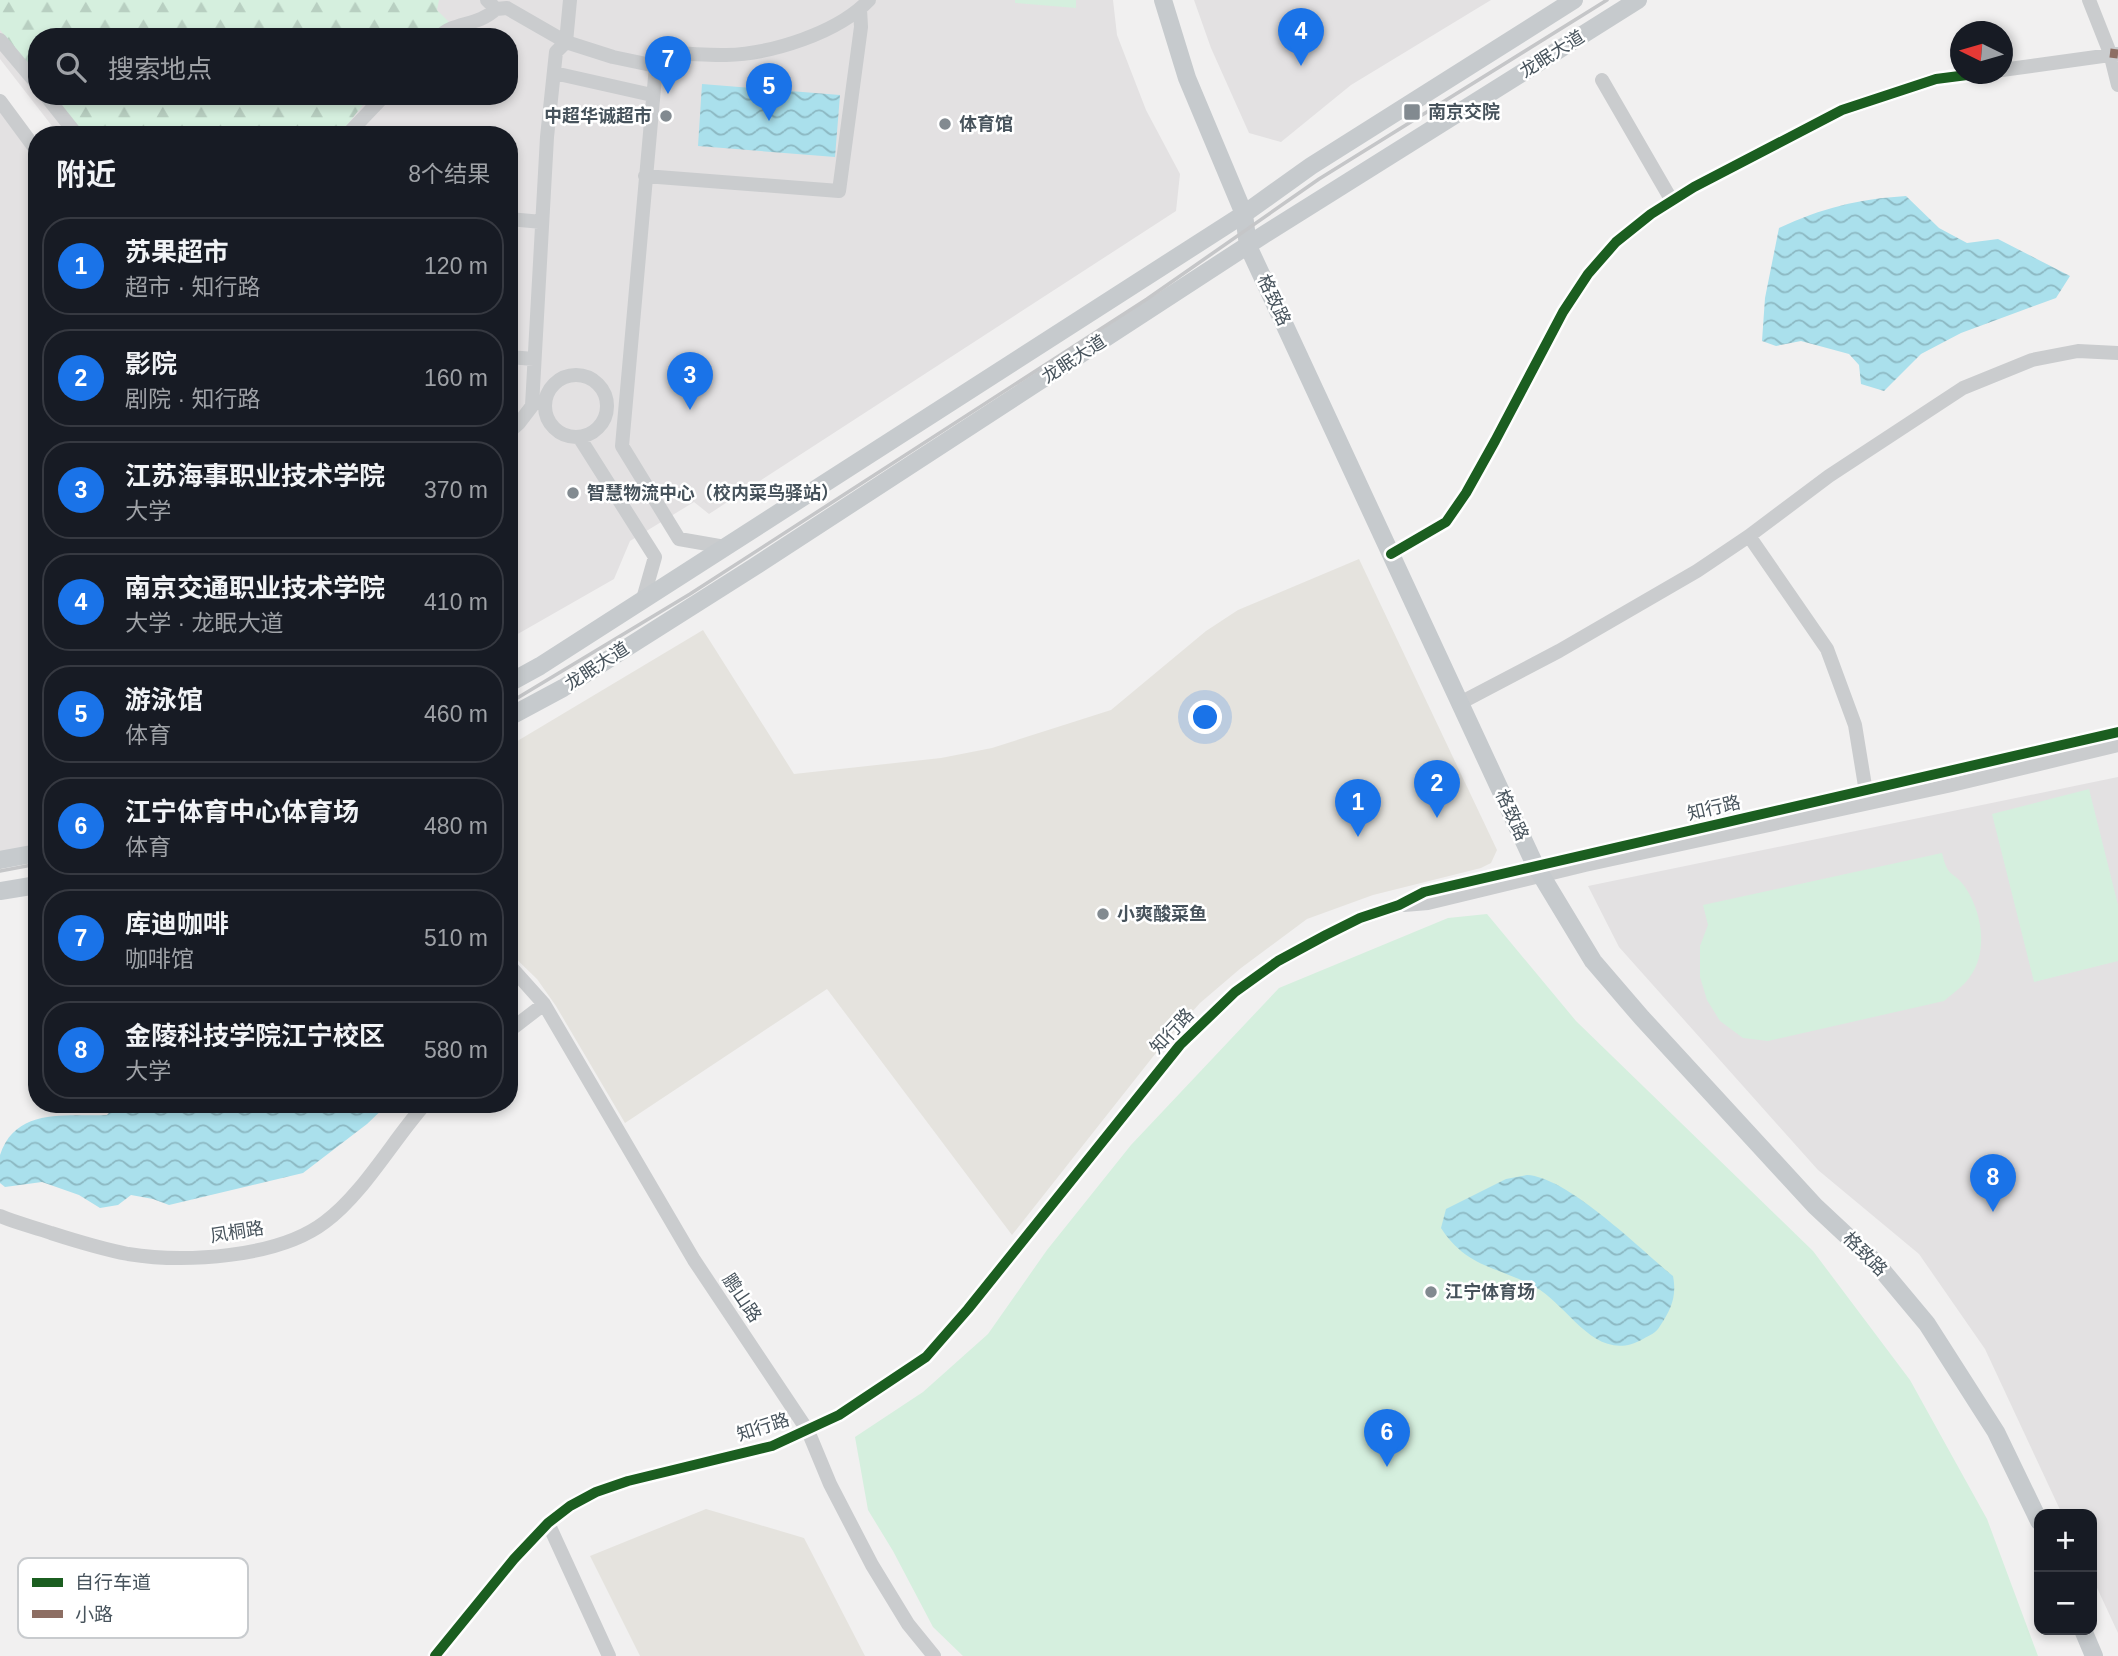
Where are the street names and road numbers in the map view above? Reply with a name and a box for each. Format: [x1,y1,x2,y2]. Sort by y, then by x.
street label: 龙眠大道 [1516,26,1588,82]
street label: 格致路 [1254,271,1294,329]
street label: 龙眠大道 [1038,331,1110,387]
street label: 龙眠大道 [561,638,633,694]
street label: 格致路 [1492,786,1532,844]
street label: 知行路 [1685,792,1743,824]
street label: 知行路 [1146,1004,1198,1058]
street label: 凤桐路 [209,1218,265,1246]
street label: 格致路 [1839,1228,1891,1280]
street label: 鹏山路 [719,1270,765,1326]
street label: 知行路 [734,1409,792,1445]

